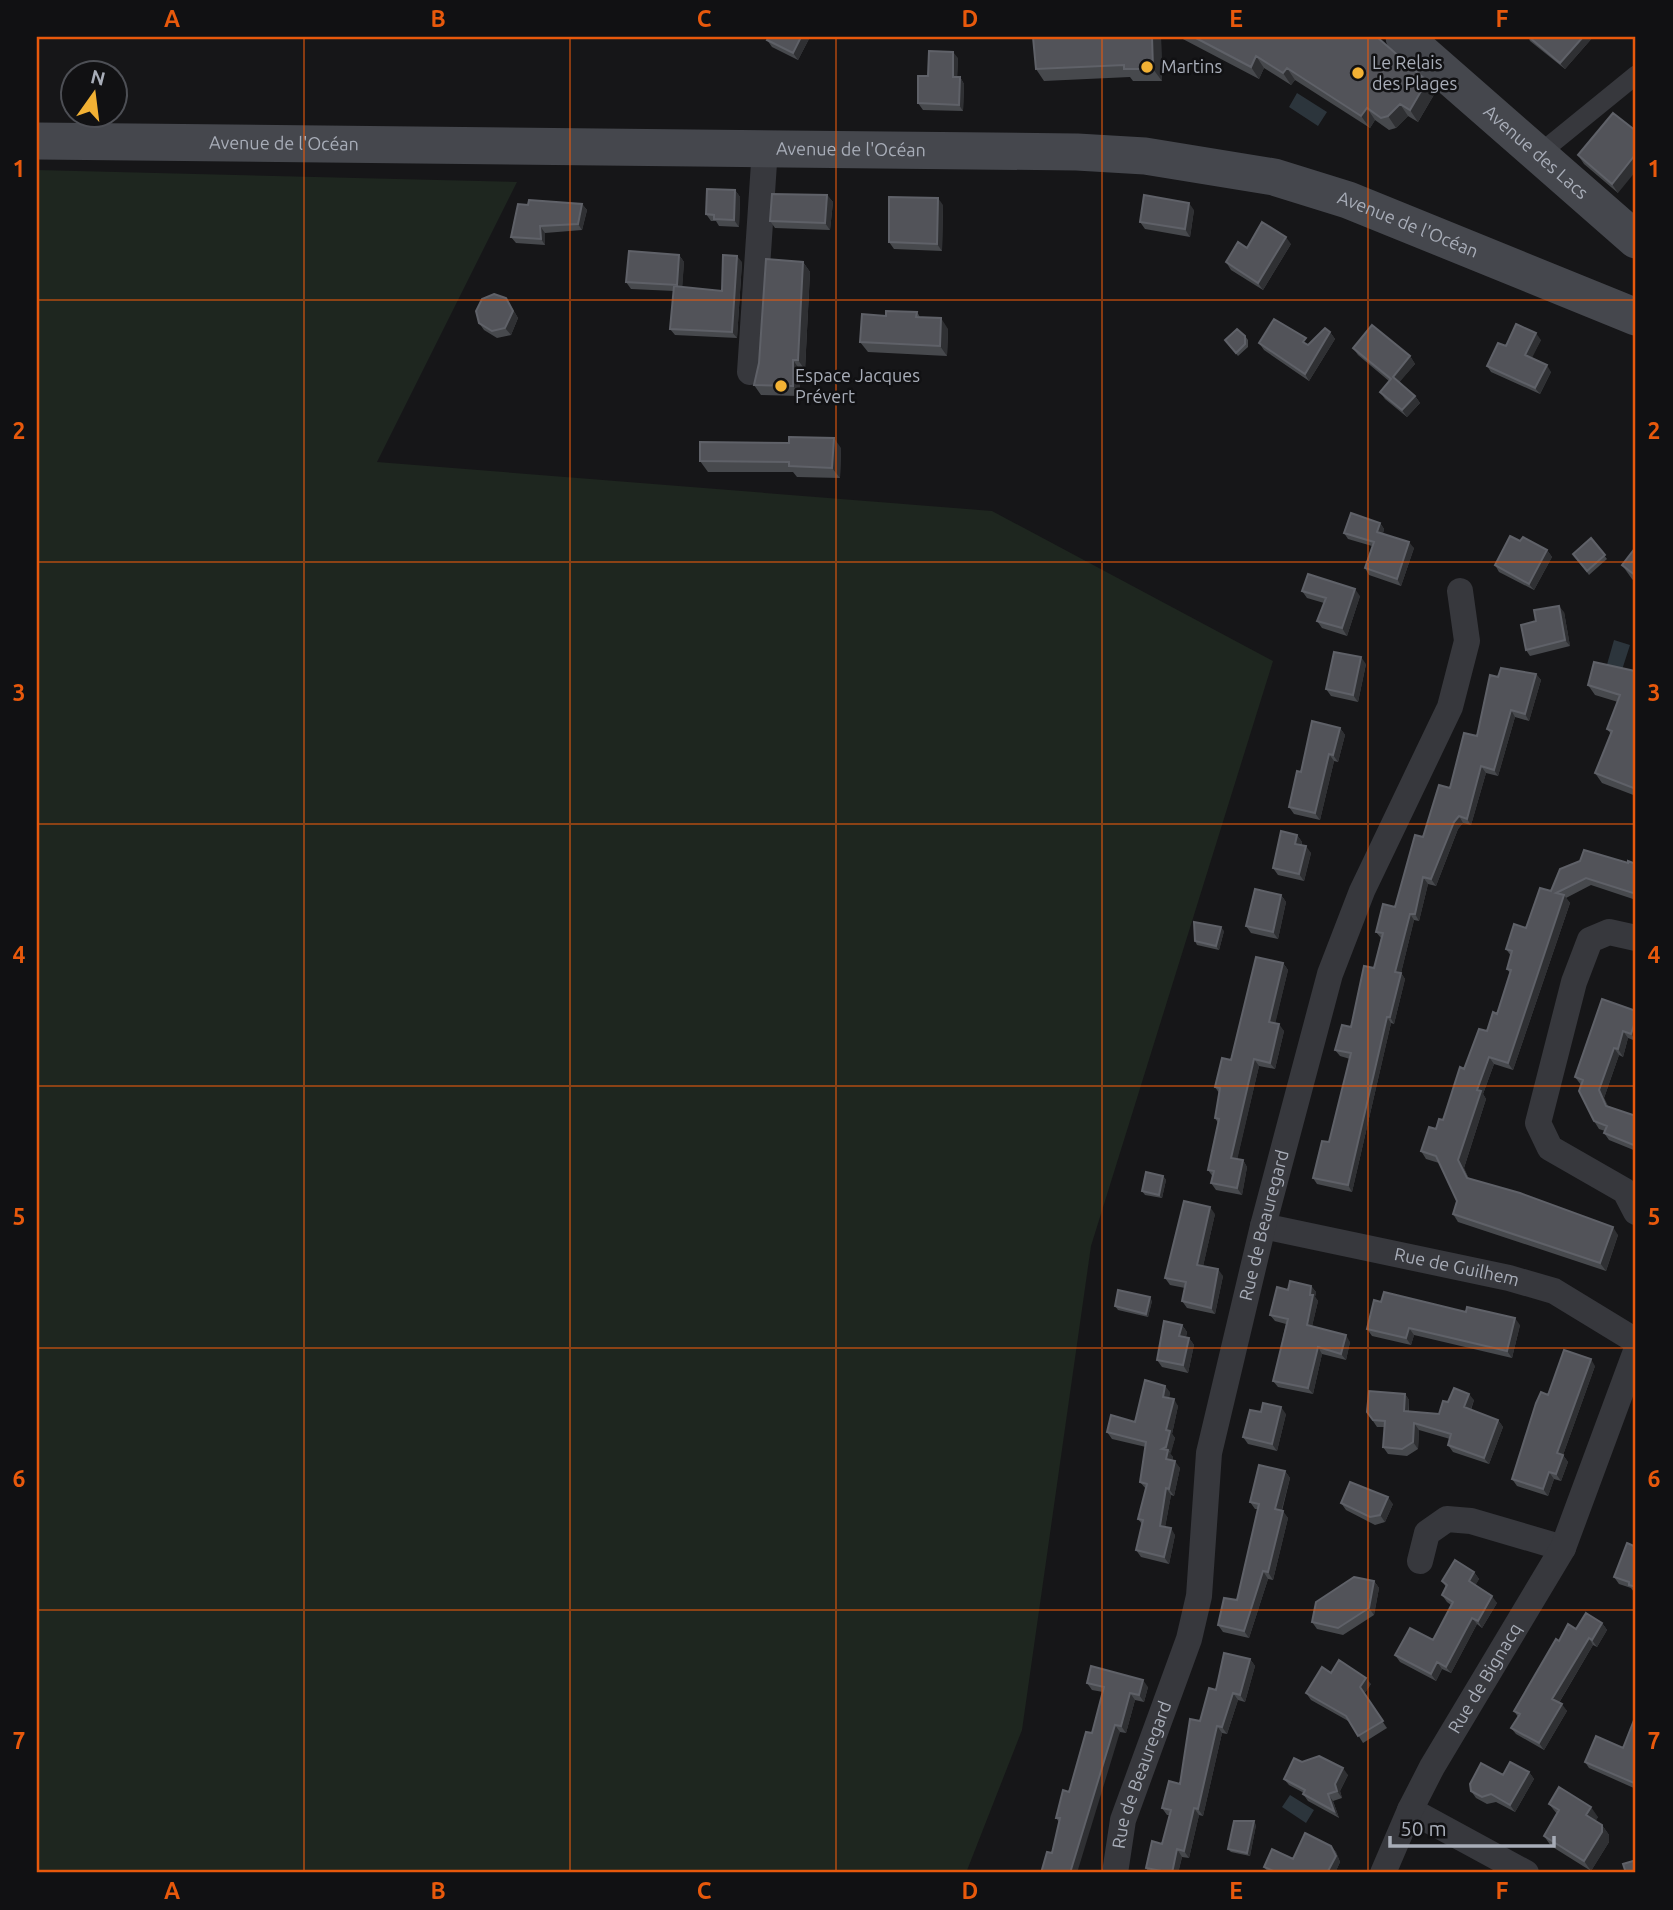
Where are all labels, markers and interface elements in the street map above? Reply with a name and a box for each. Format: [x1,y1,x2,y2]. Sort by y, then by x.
text: A [164,6,180,31]
text: B [430,6,446,31]
text: C [697,6,712,31]
text: D [962,6,978,31]
text: E [1229,6,1243,31]
text: F [1496,6,1509,31]
place label: Le Relais des Plages [1372,52,1457,93]
place label: Martins [1161,56,1222,76]
marker: Martins [1139,59,1155,75]
north arrow [60,60,130,130]
text: N [89,65,108,90]
marker: Le Relais des Plages [1350,65,1366,81]
street label: Avenue des Lacs [1480,101,1593,203]
street label: Avenue de l'Océan [209,132,359,153]
street label: Avenue de l'Océan [776,138,926,159]
text: 1 [13,156,25,181]
text: 1 [1648,156,1660,181]
street label: Avenue de l'Océan [1335,186,1482,261]
place label: Espace Jacques Prévert [795,365,920,406]
marker: Espace Jacques Prévert [773,378,789,394]
text: 2 [13,418,25,443]
text: 2 [1648,418,1660,443]
text: 3 [13,680,25,705]
text: 3 [1648,680,1660,705]
text: 4 [13,942,26,967]
text: 4 [1648,942,1661,967]
street label: Rue de Beauregard [1235,1147,1292,1302]
text: 5 [13,1204,25,1229]
text: 5 [1648,1204,1660,1229]
street label: Rue de Guilhem [1393,1243,1522,1289]
text: 6 [13,1466,26,1491]
text: 6 [1648,1466,1661,1491]
street label: Rue de Bignacq [1443,1619,1525,1737]
street label: Rue de Beauregard [1108,1698,1175,1850]
text: 7 [13,1728,25,1753]
text: 7 [1648,1728,1660,1753]
scale bar [1390,1805,1554,1849]
text: 50 m [1400,1816,1447,1840]
text: A [164,1878,180,1903]
text: B [430,1878,446,1903]
text: C [697,1878,712,1903]
text: D [962,1878,978,1903]
text: E [1229,1878,1243,1903]
text: F [1496,1878,1509,1903]

